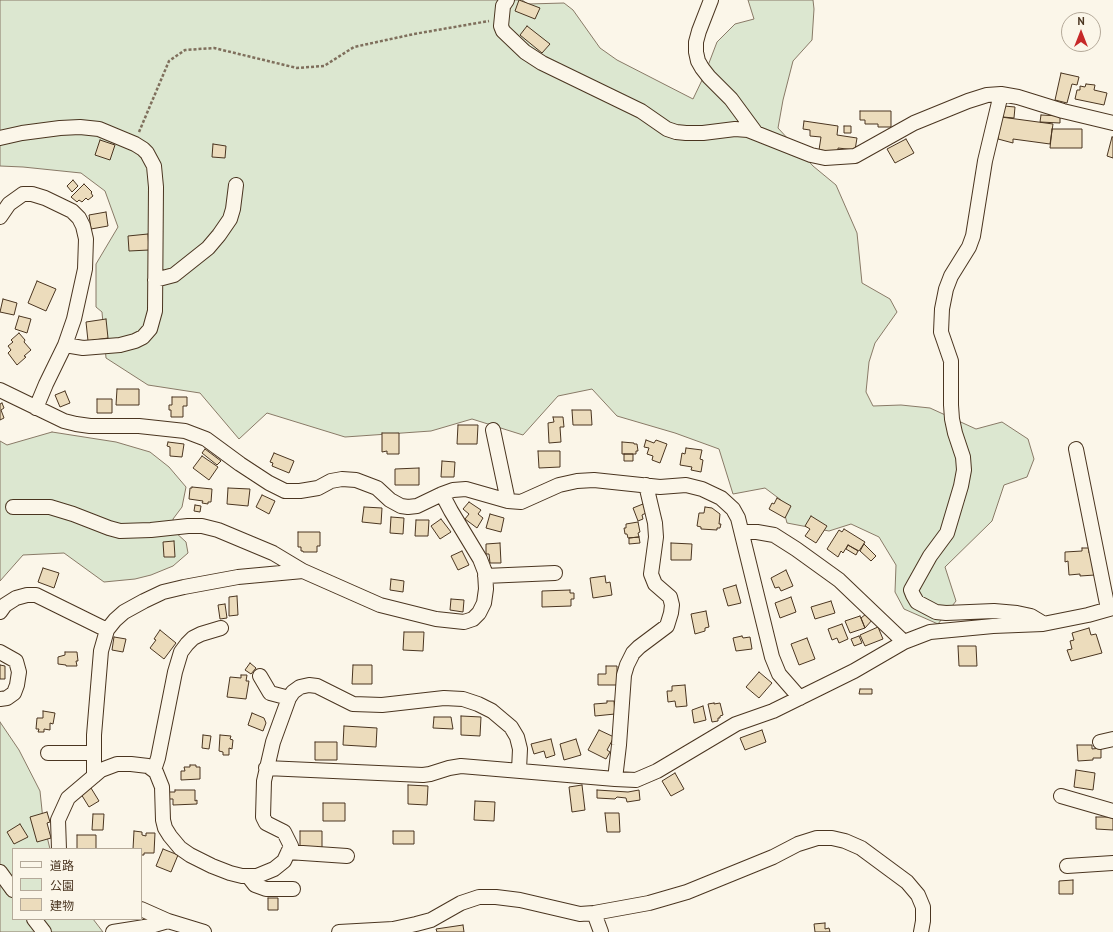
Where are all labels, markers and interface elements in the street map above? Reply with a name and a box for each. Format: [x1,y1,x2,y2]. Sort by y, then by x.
north arrow [1061,12,1101,52]
text: N [1077,14,1085,28]
legend [12,848,142,920]
text: 道路 [50,858,74,873]
text: 公園 [50,878,74,893]
text: 建物 [50,898,74,913]

